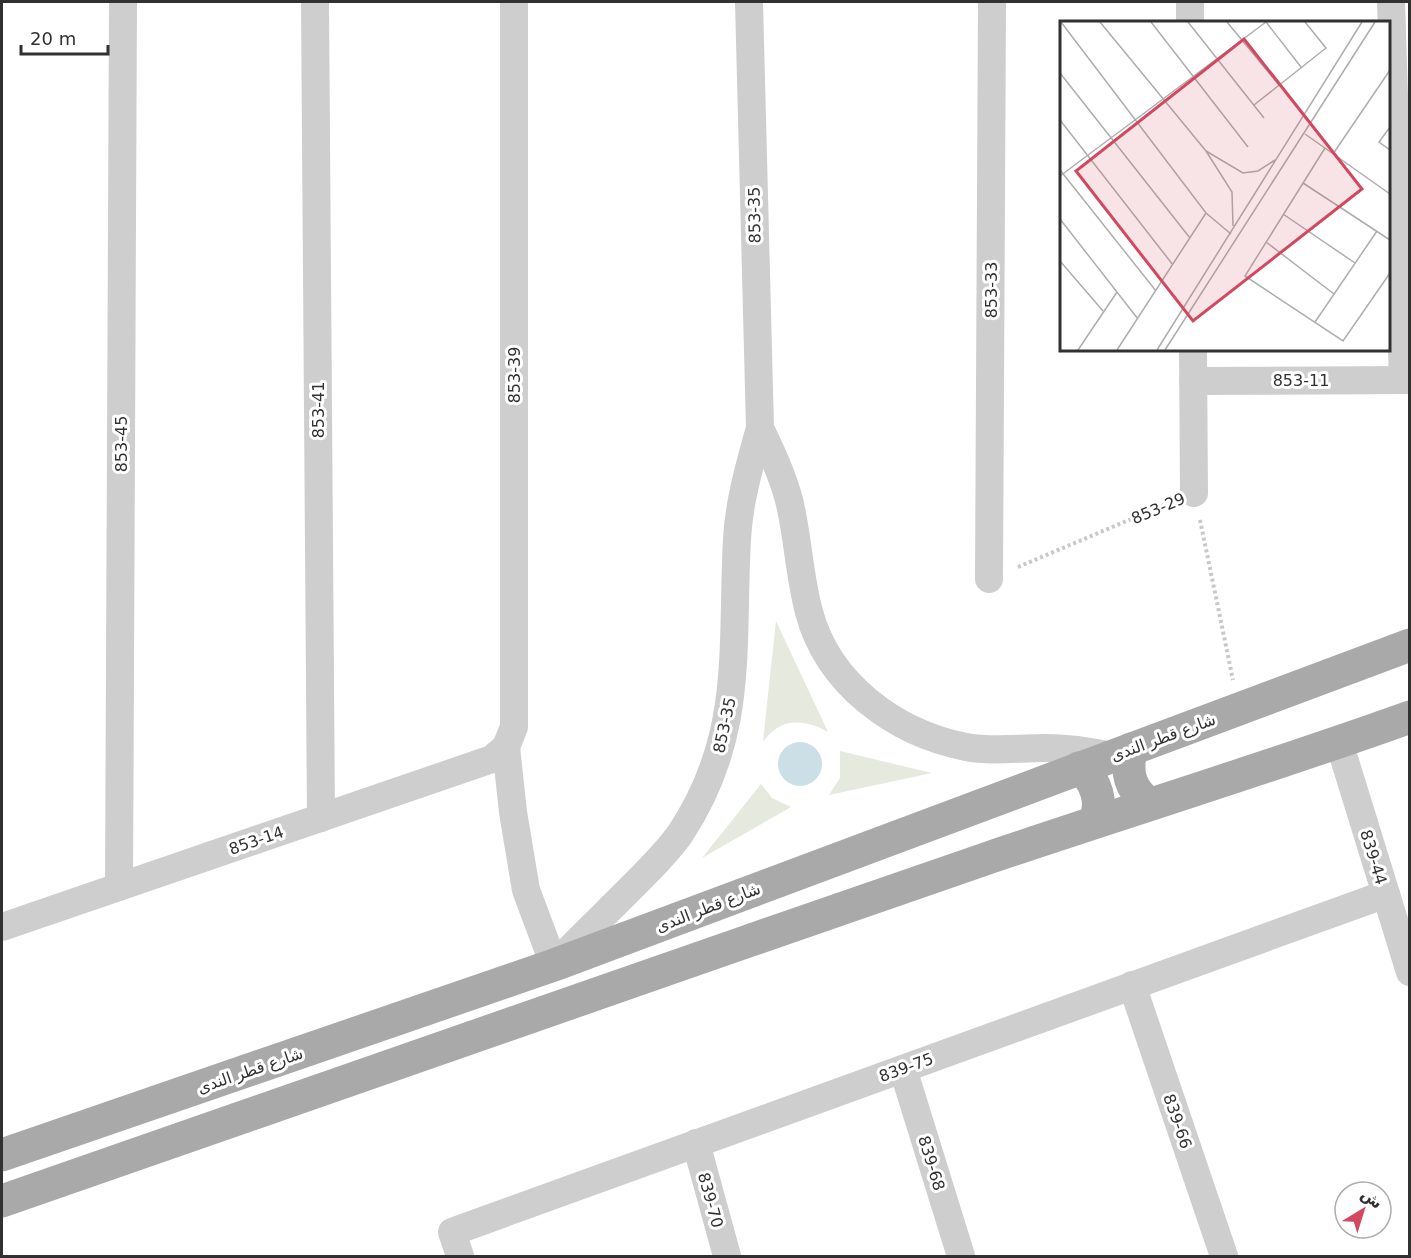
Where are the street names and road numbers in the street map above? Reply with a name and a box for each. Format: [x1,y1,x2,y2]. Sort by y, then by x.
street label: 853-35 [745,186,764,243]
street label: 853-33 [982,262,1001,318]
street label: 853-39 [505,347,524,403]
street label: 853-11 [1273,371,1329,390]
street label: 853-41 [309,382,328,438]
street label: 853-45 [112,416,131,472]
street label: 853-29 [1128,489,1188,528]
street label: 853-35 [709,695,740,755]
street label: شارع قطر الندى [1108,710,1219,766]
street label: 853-14 [226,822,286,859]
street label: 839-44 [1356,827,1391,887]
street label: شارع قطر الندى [653,879,763,937]
street label: شارع قطر الندى [195,1044,306,1098]
street label: 839-75 [876,1049,936,1086]
street label: 839-66 [1159,1091,1196,1151]
street label: 839-68 [914,1133,949,1193]
street label: 839-70 [694,1170,727,1230]

